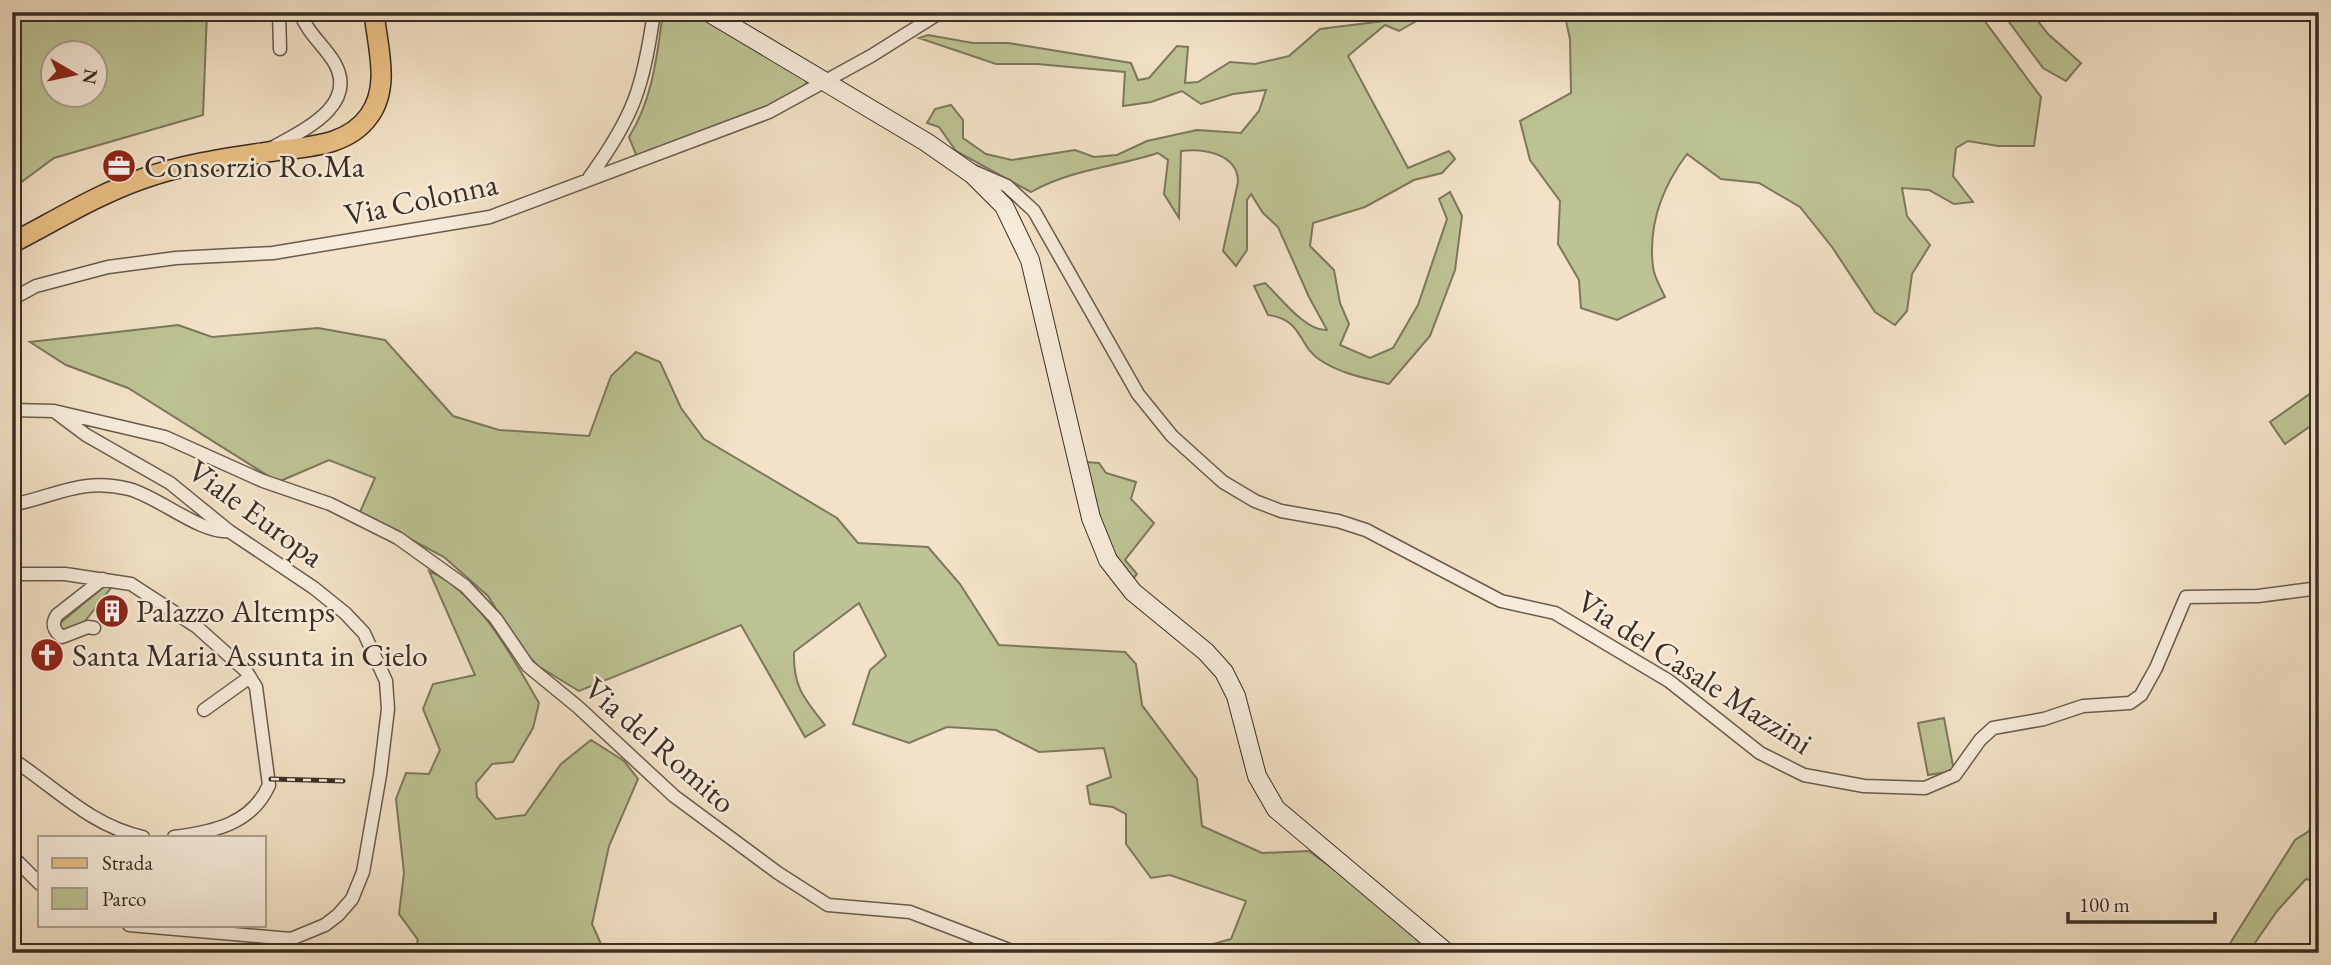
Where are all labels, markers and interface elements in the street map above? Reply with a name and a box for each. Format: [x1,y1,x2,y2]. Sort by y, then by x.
north arrow [38,38,108,108]
text: N [77,67,104,87]
place label: Consorzio Ro.Ma [144,145,365,187]
office icon: Consorzio Ro.Ma [100,147,138,185]
street label: Via Colonna [340,162,502,236]
street label: Viale Europa [180,450,333,577]
street label: Via del Casale Mazzini [1569,580,1821,764]
place label: Palazzo Altemps [136,590,335,632]
building icon: Palazzo Altemps [93,592,131,630]
place label: Santa Maria Assunta in Cielo [72,634,428,676]
church icon: Santa Maria Assunta in Cielo [28,636,66,674]
street label: Via del Romito [575,668,745,822]
legend [38,836,266,926]
text: Strada [102,849,153,876]
scale bar [2068,881,2216,925]
text: Parco [102,885,146,912]
text: 100 m [2079,891,2130,918]

